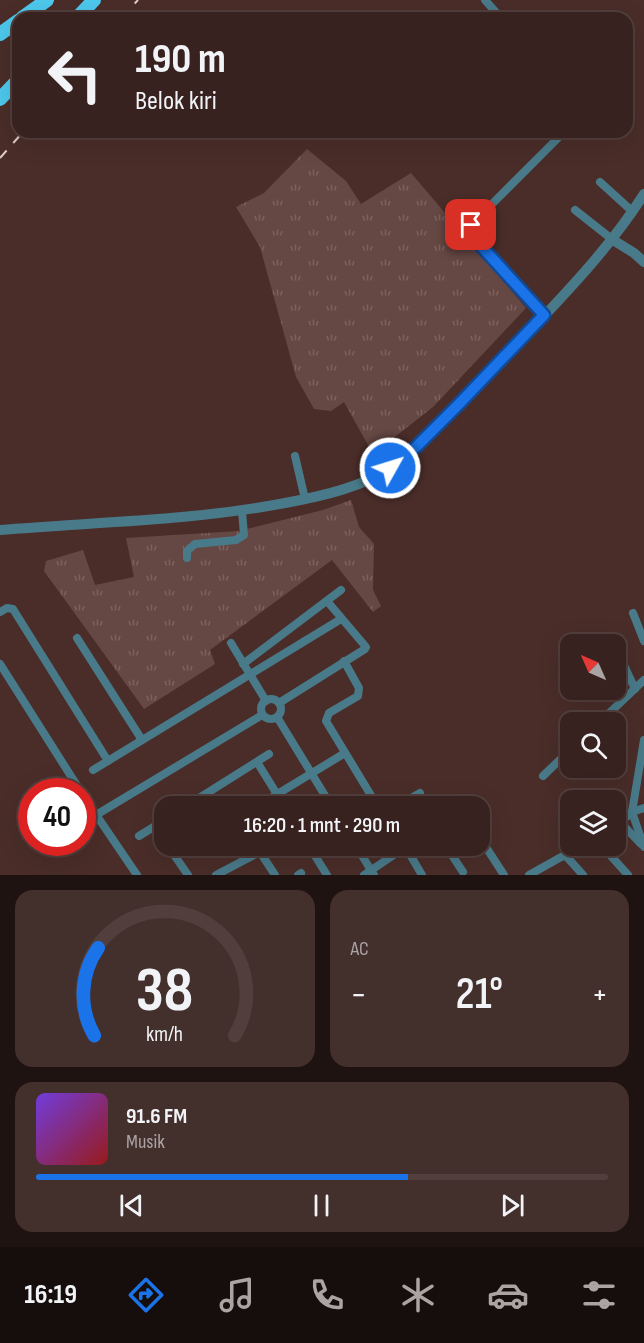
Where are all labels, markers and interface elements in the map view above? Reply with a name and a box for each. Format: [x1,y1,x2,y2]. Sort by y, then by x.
text: 190 m [135,34,226,85]
icon: left [36,36,114,114]
text: Belok kiri [135,85,217,117]
pin [445,199,496,250]
icon: arrive [454,208,487,241]
position arrow [358,436,422,500]
north arrow [560,634,626,700]
map controls [560,634,626,856]
button: search [560,712,626,778]
speed limit sign: 40 [18,778,96,856]
button: layers [560,790,626,856]
text: 16:20 · 1 mnt · 290 m [244,812,400,839]
text: AC [351,937,369,961]
text: 38 [136,954,193,1029]
text: 21° [455,967,503,1022]
text: − [351,975,367,1015]
text: + [592,975,608,1015]
text: km/h [146,1022,183,1047]
text: 91.6 FM [126,1103,187,1130]
text: Musik [126,1130,165,1154]
icon: previous [115,1189,148,1222]
icon: pause [305,1189,338,1222]
icon: next [496,1189,529,1222]
icon: directions [125,1274,167,1316]
icon: music [216,1274,258,1316]
icon: phone [306,1274,348,1316]
icon: climate [397,1274,439,1316]
icon: car [487,1274,529,1316]
icon: filters [578,1274,620,1316]
text: 16:19 [24,1279,77,1311]

